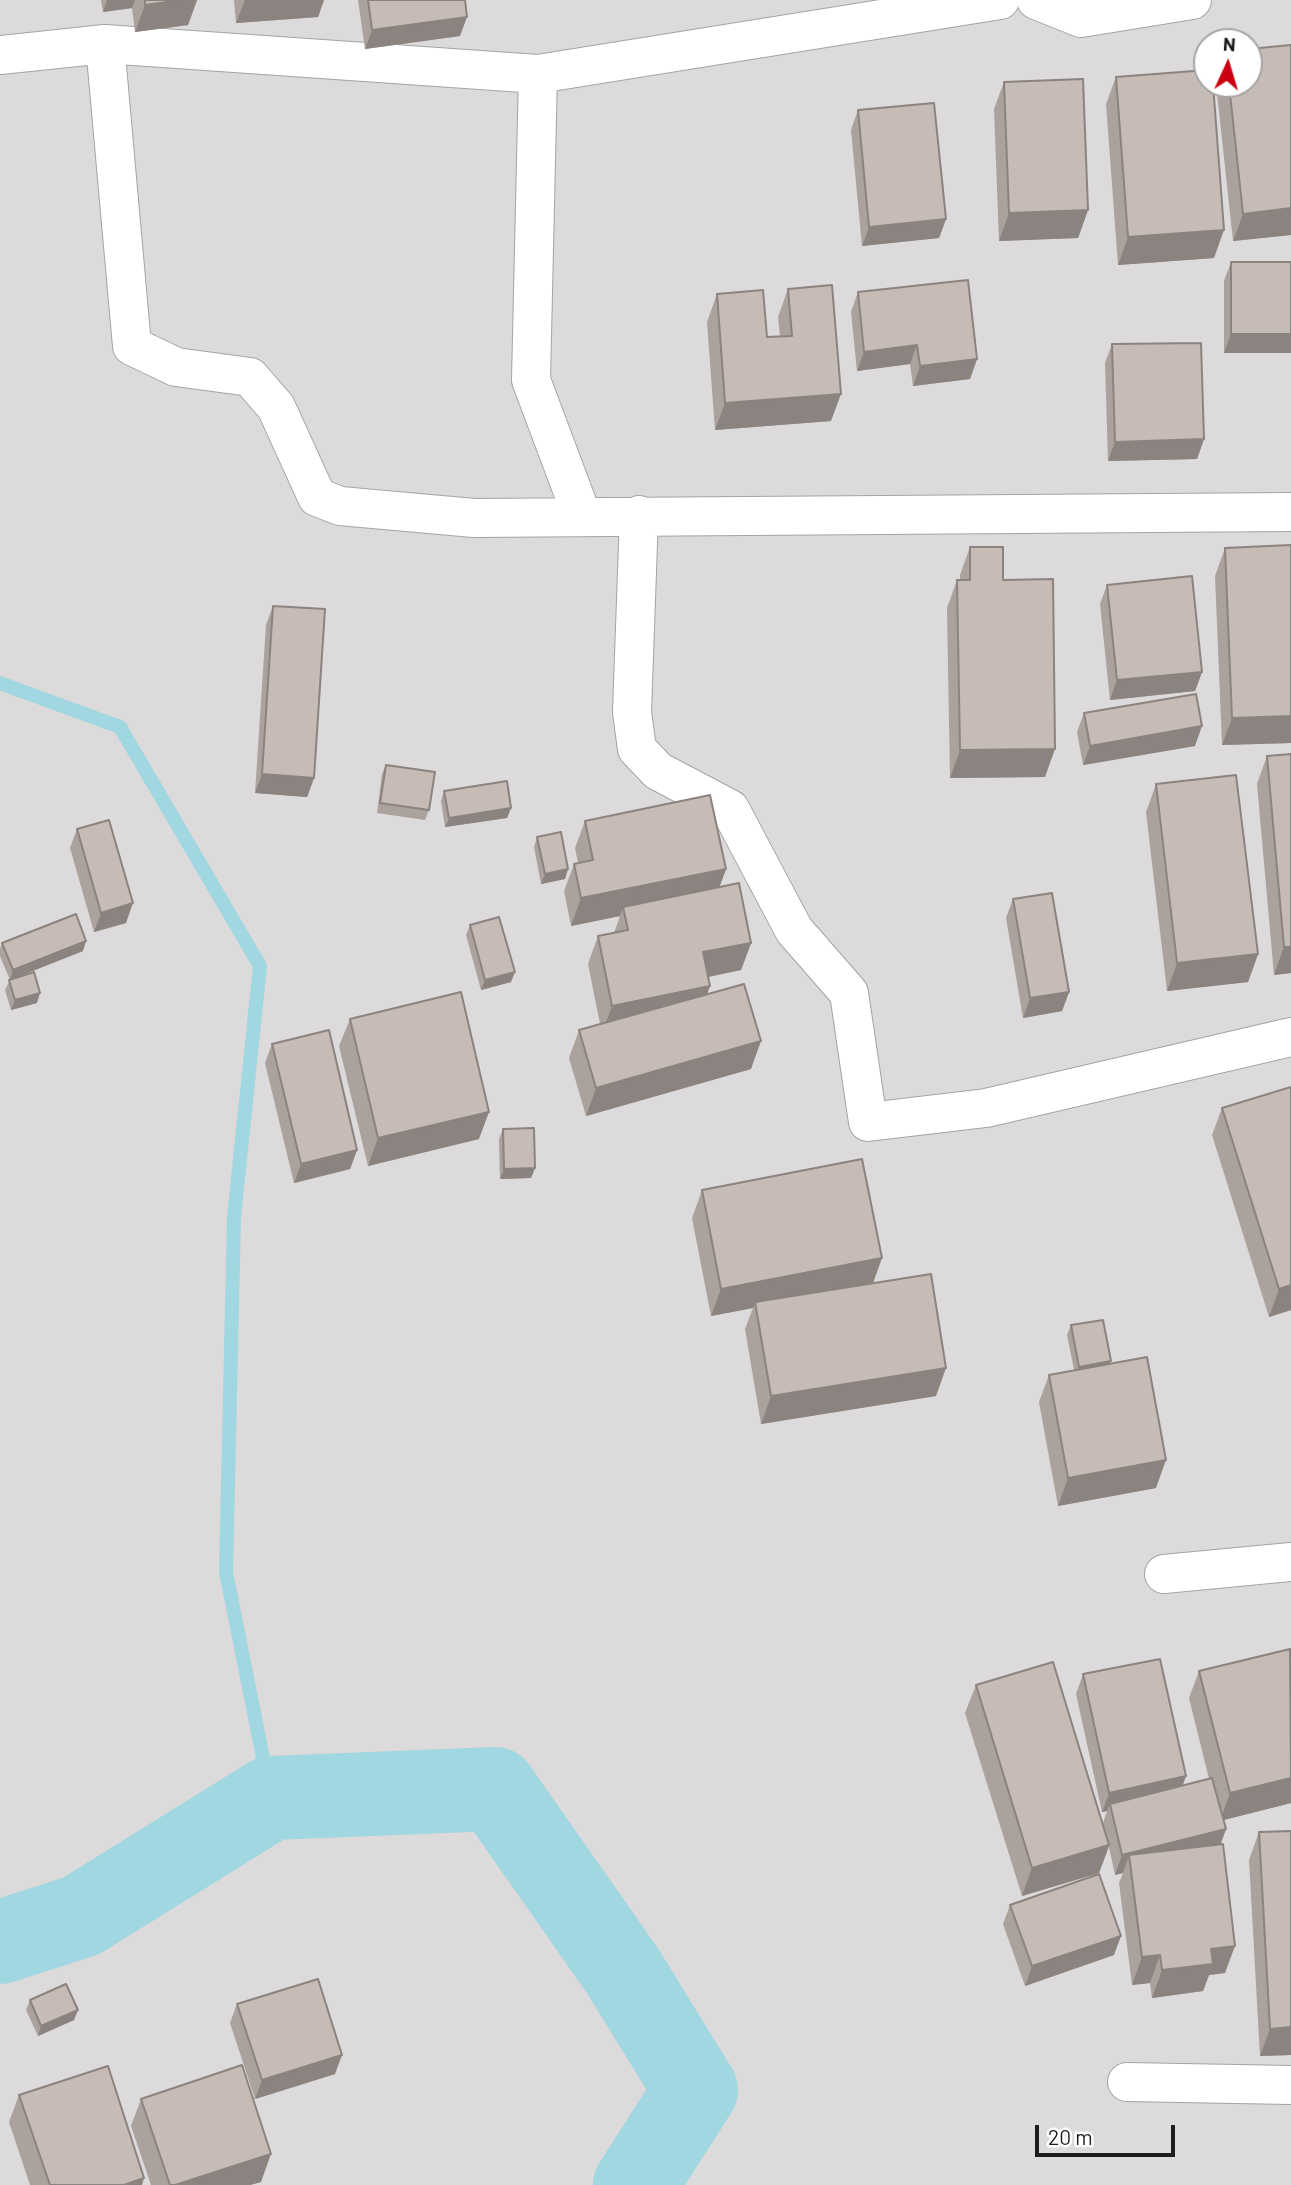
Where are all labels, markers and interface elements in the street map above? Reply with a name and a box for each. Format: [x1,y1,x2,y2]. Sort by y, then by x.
north arrow [1193,28,1263,98]
text: N [1222,32,1236,55]
scale bar [1039,2112,1179,2156]
text: 20 m [1048,2124,1093,2149]

